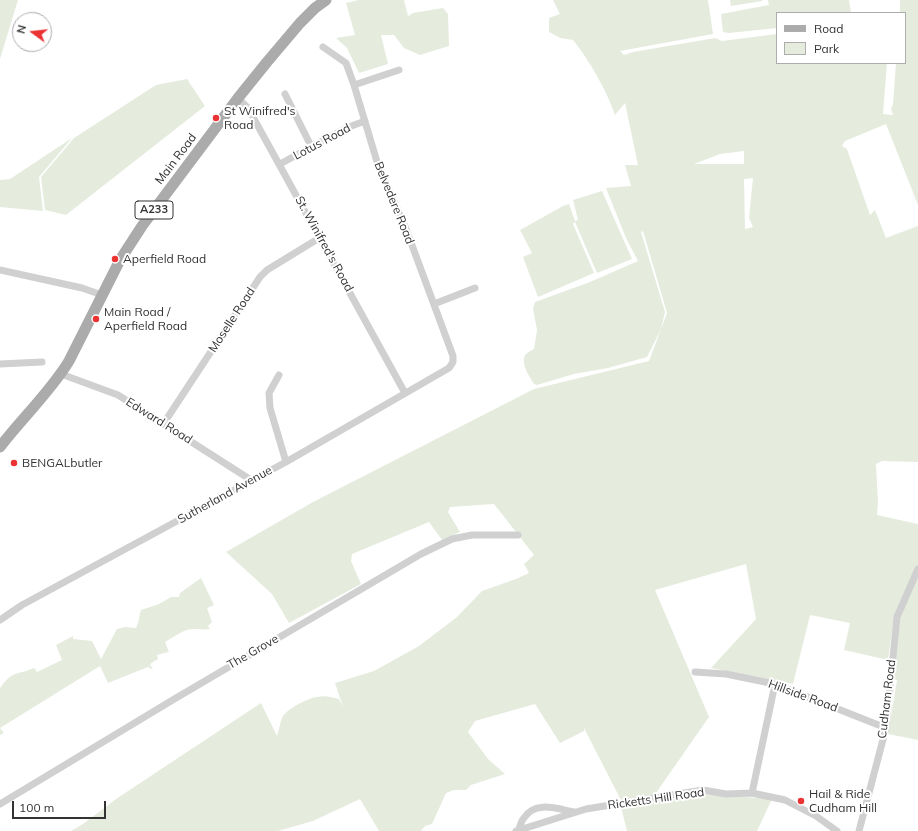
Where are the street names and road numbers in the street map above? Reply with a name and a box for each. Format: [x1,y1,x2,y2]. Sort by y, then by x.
street label: Lotus Road [291,121,353,163]
street label: Main Road [152,131,200,187]
street label: Belvedere Road [371,160,417,246]
street label: St. Winifred's Road [292,194,356,294]
road number: A233 [135,201,173,219]
street label: Moselle Road [206,285,258,355]
street label: Edward Road [123,395,195,447]
street label: Sutherland Avenue [175,463,275,527]
street label: The Grove [225,632,281,672]
street label: Cudham Road [875,659,899,739]
street label: Hillside Road [766,677,840,715]
street label: Ricketts Hill Road [607,785,705,813]

